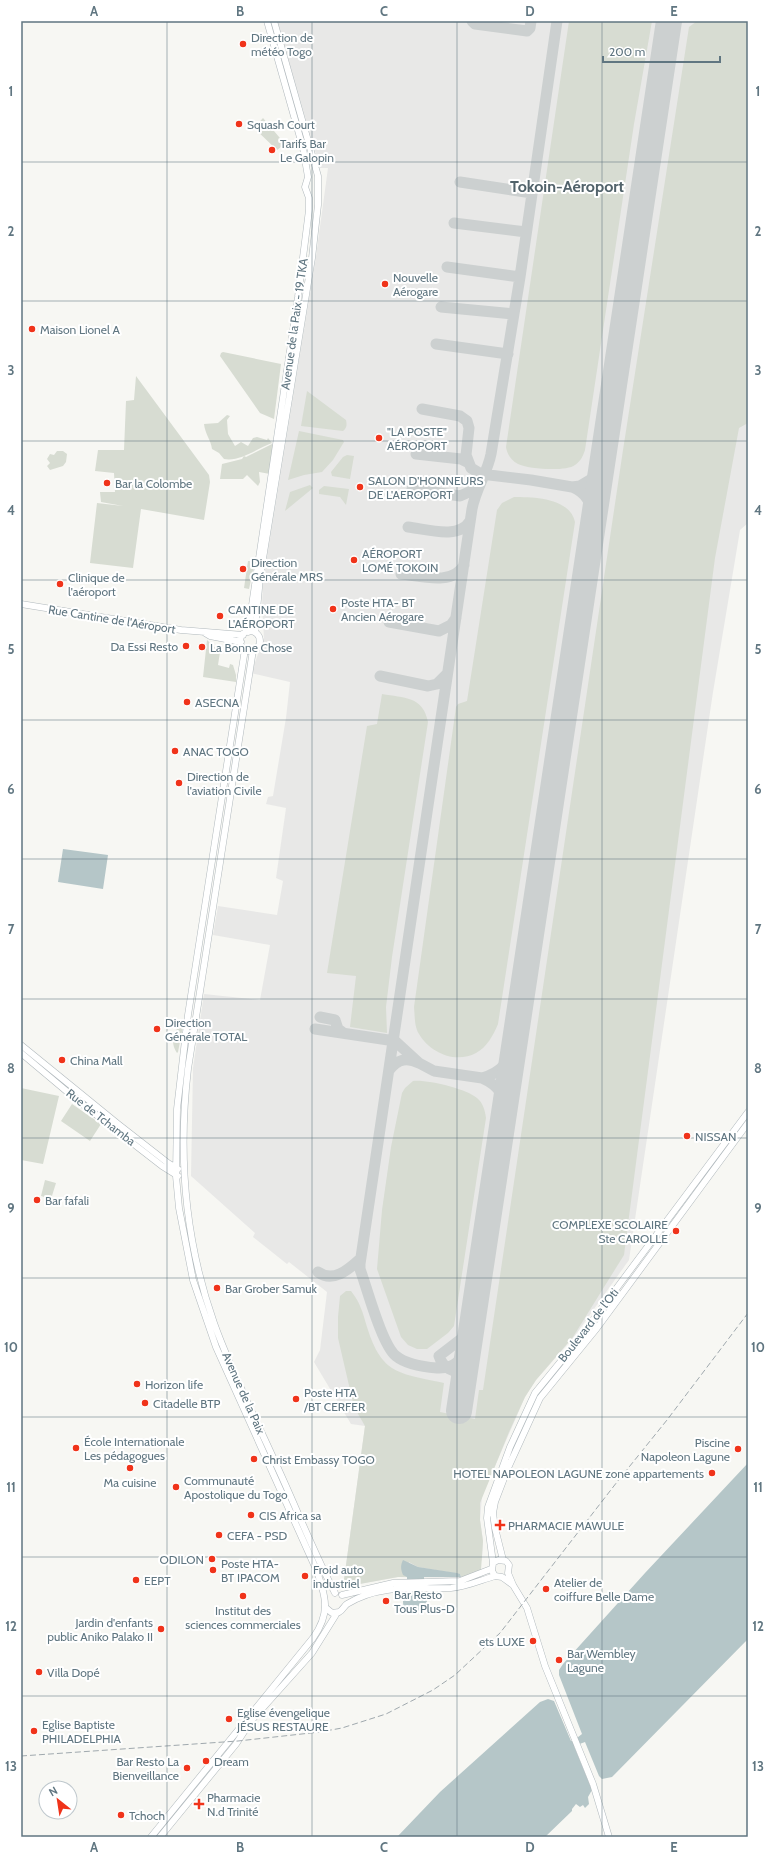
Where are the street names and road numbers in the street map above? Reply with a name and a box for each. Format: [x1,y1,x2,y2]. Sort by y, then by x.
street label: Avenue de la Paix - 19 TKA [277,257,311,391]
street label: Rue Cantine de l'Aéroport [47,602,177,636]
street label: Rue de Tchamba [63,1085,139,1149]
street label: Boulevard de l'Oti [554,1285,622,1365]
street label: Avenue de la Paix [219,1350,269,1437]

